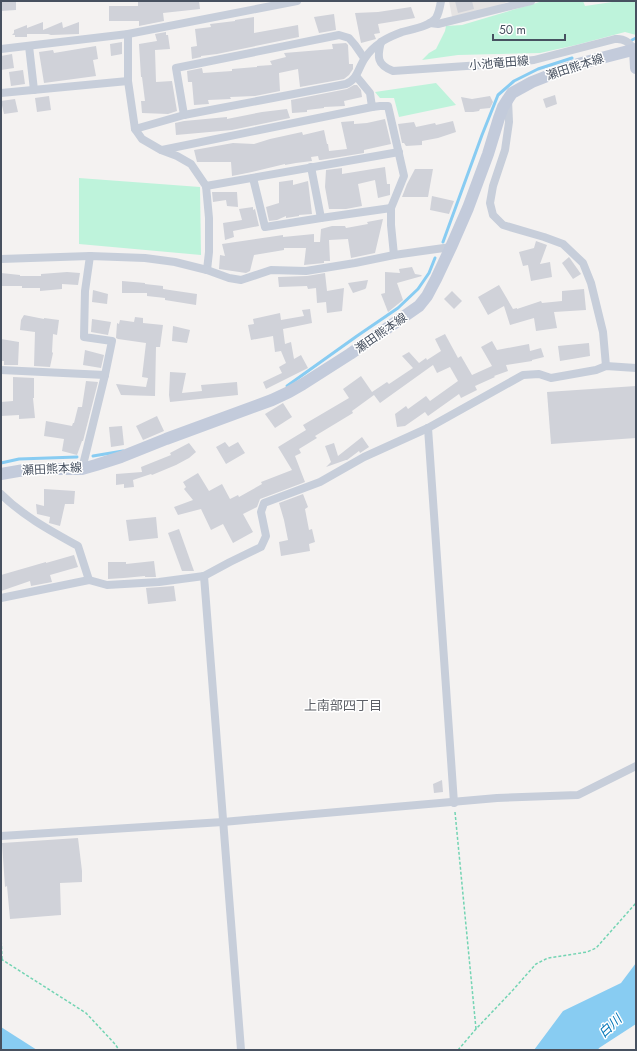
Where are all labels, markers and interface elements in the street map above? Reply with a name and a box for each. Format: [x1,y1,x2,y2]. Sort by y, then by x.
scale bar [493,16,565,42]
text: 50 m [499,21,526,39]
street label: 瀬田熊本線 [544,49,606,85]
street label: 小池竜田線 [468,51,530,75]
street label: 瀬田熊本線 [351,308,411,358]
street label: 瀬田熊本線 [22,458,82,480]
district label: 上南部四丁目 [304,696,382,715]
water label: 白川 [594,1009,627,1042]

